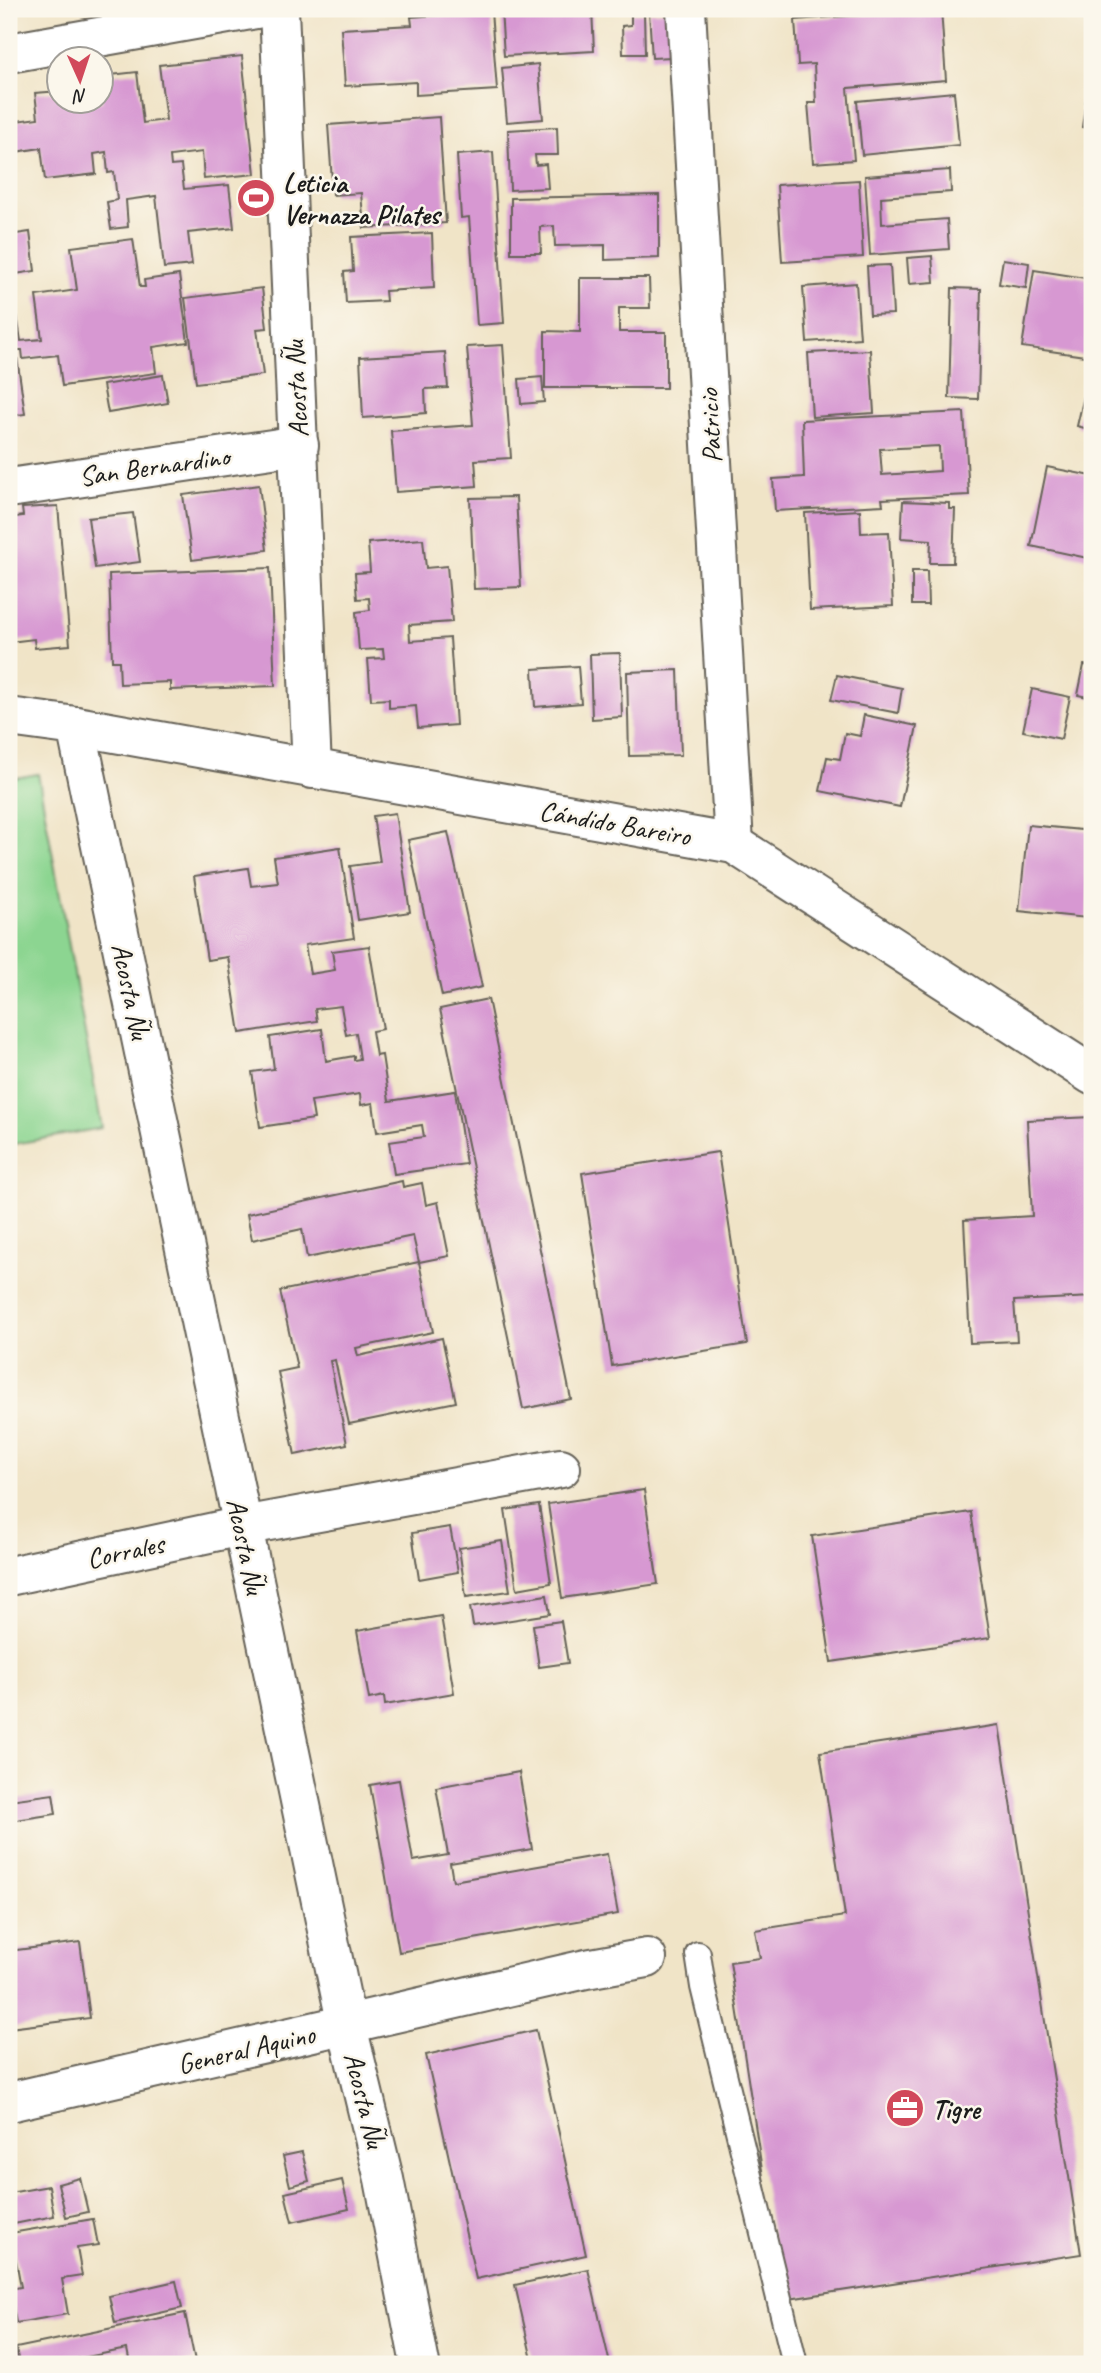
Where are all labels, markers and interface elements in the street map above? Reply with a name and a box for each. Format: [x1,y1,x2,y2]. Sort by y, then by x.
north arrow [46,46,116,116]
text: N [71,84,87,108]
place label: Leticia Vernazza Pilates [283,165,443,232]
sports icon: Leticia Vernazza Pilates [235,177,277,219]
street label: Acosta Ñu [276,338,316,438]
street label: Patricio [690,386,729,464]
street label: San Bernardino [77,438,234,494]
street label: Cándido Bareiro [537,793,695,854]
street label: Acosta Ñu [104,940,159,1044]
street label: Acosta Ñu [219,1495,274,1599]
street label: Corrales [83,1525,169,1576]
street label: General Aquino [174,2016,320,2082]
street label: Acosta Ñu [336,2049,394,2153]
office icon: Tigre [884,2087,926,2129]
place label: Tigre [932,2091,983,2126]

